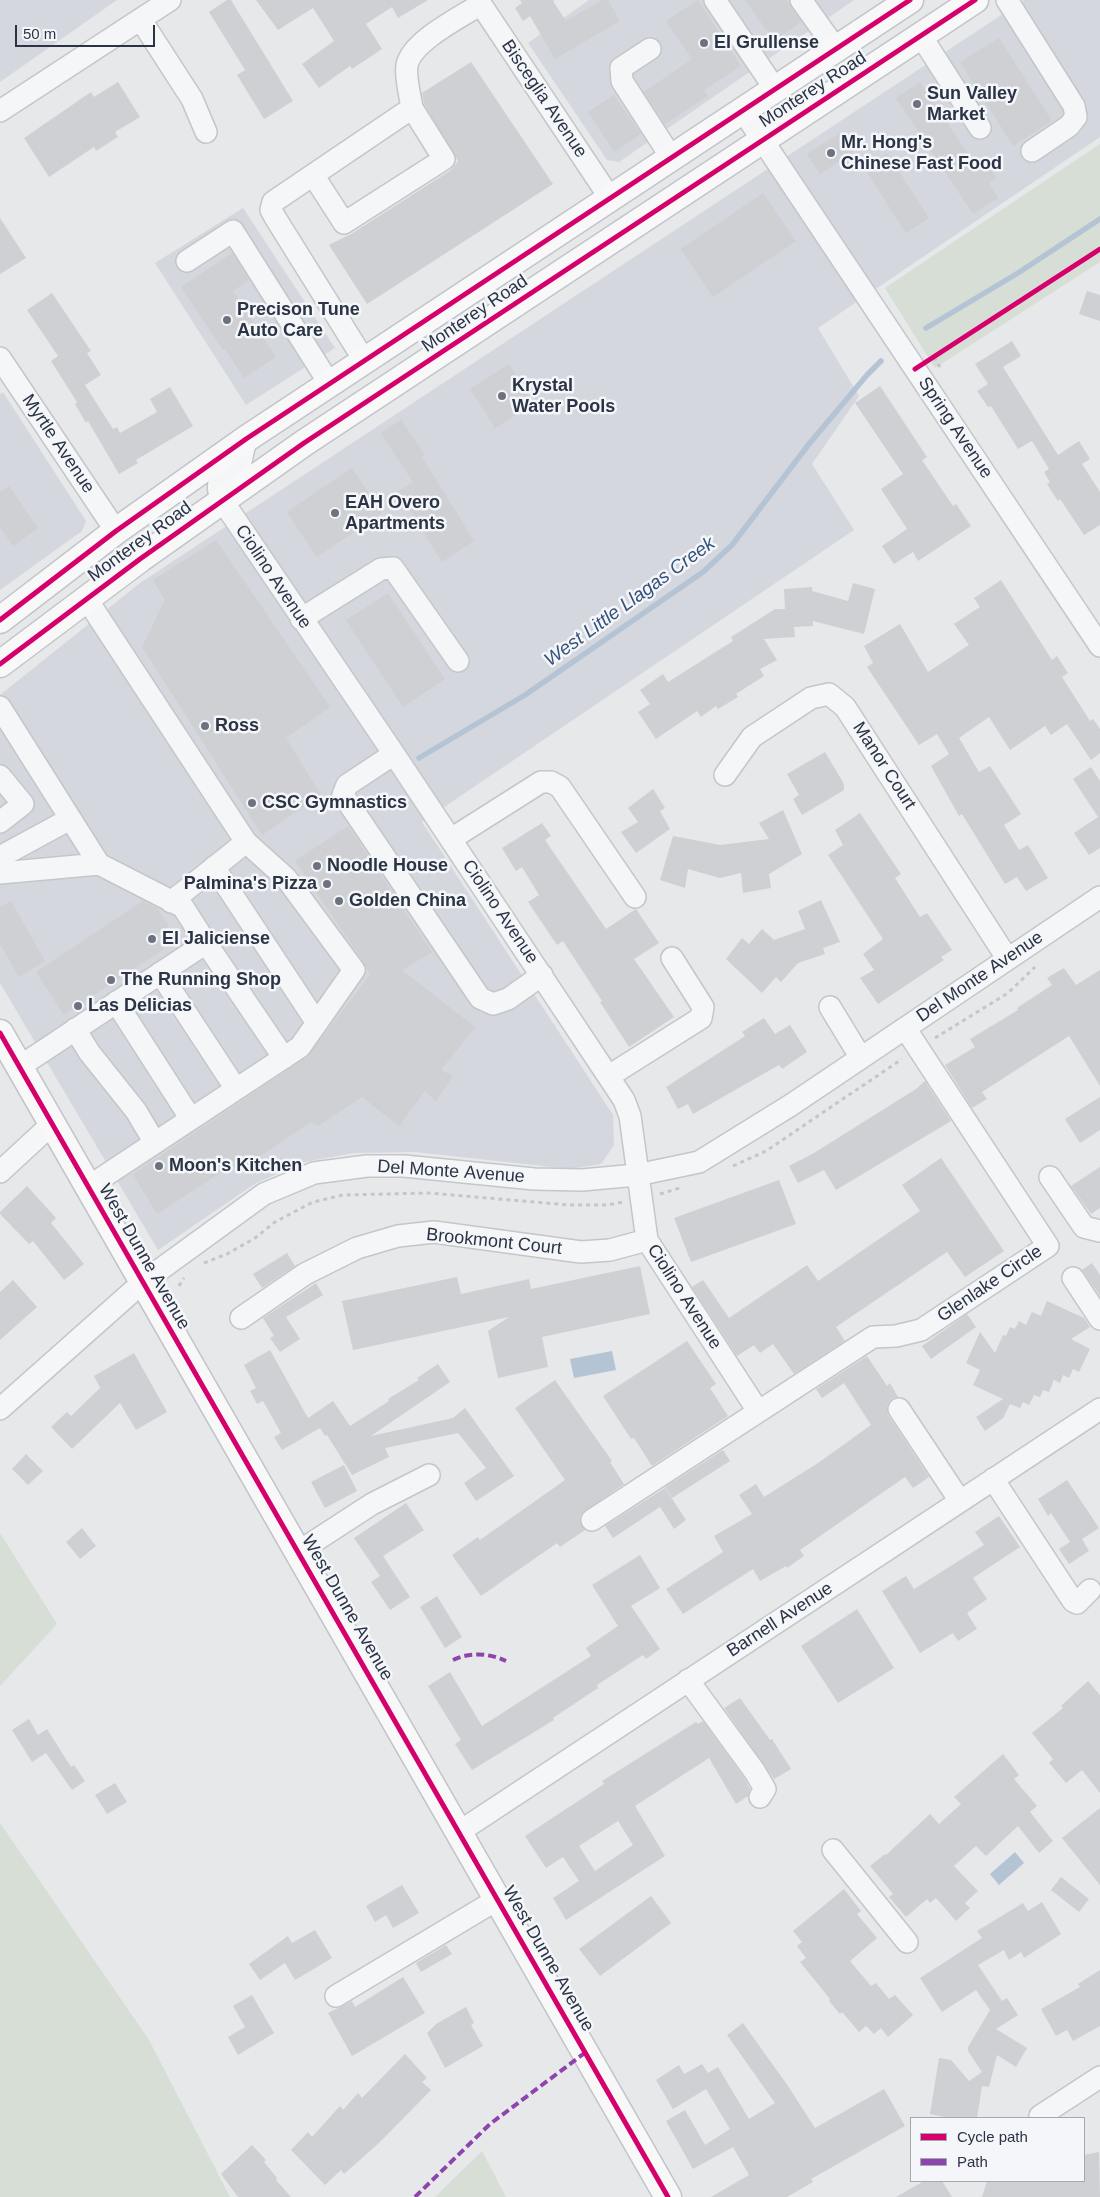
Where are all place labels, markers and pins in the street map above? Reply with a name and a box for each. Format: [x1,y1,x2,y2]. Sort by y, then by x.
place label: El Grullense [714,32,819,54]
marker: El Grullense [698,37,710,49]
place label: Sun Valley Market [927,83,1017,126]
marker: Sun Valley Market [911,98,923,110]
place label: Mr. Hong's Chinese Fast Food [841,132,1002,174]
marker: Mr. Hong's Chinese Fast Food [825,147,837,159]
place label: Precison Tune Auto Care [237,299,360,342]
marker: Precison Tune Auto Care [221,314,233,326]
place label: Krystal Water Pools [512,375,615,418]
marker: Krystal Water Pools [496,390,508,402]
place label: EAH Overo Apartments [345,492,445,534]
marker: EAH Overo Apartments [329,507,341,519]
place label: Ross [215,715,259,737]
marker: Ross [199,720,211,732]
place label: CSC Gymnastics [262,792,407,814]
marker: CSC Gymnastics [246,797,258,809]
place label: Noodle House [327,855,448,877]
marker: Noodle House [311,860,323,872]
place label: Palmina's Pizza [184,873,317,895]
marker: Palmina's Pizza [321,878,333,890]
place label: Golden China [349,890,466,912]
marker: Golden China [333,895,345,907]
place label: El Jaliciense [162,928,270,950]
marker: El Jaliciense [146,933,158,945]
place label: The Running Shop [121,969,281,991]
marker: The Running Shop [105,974,117,986]
place label: Las Delicias [88,995,192,1017]
marker: Las Delicias [72,1000,84,1012]
place label: Moon's Kitchen [169,1155,302,1177]
marker: Moon's Kitchen [153,1160,165,1172]

